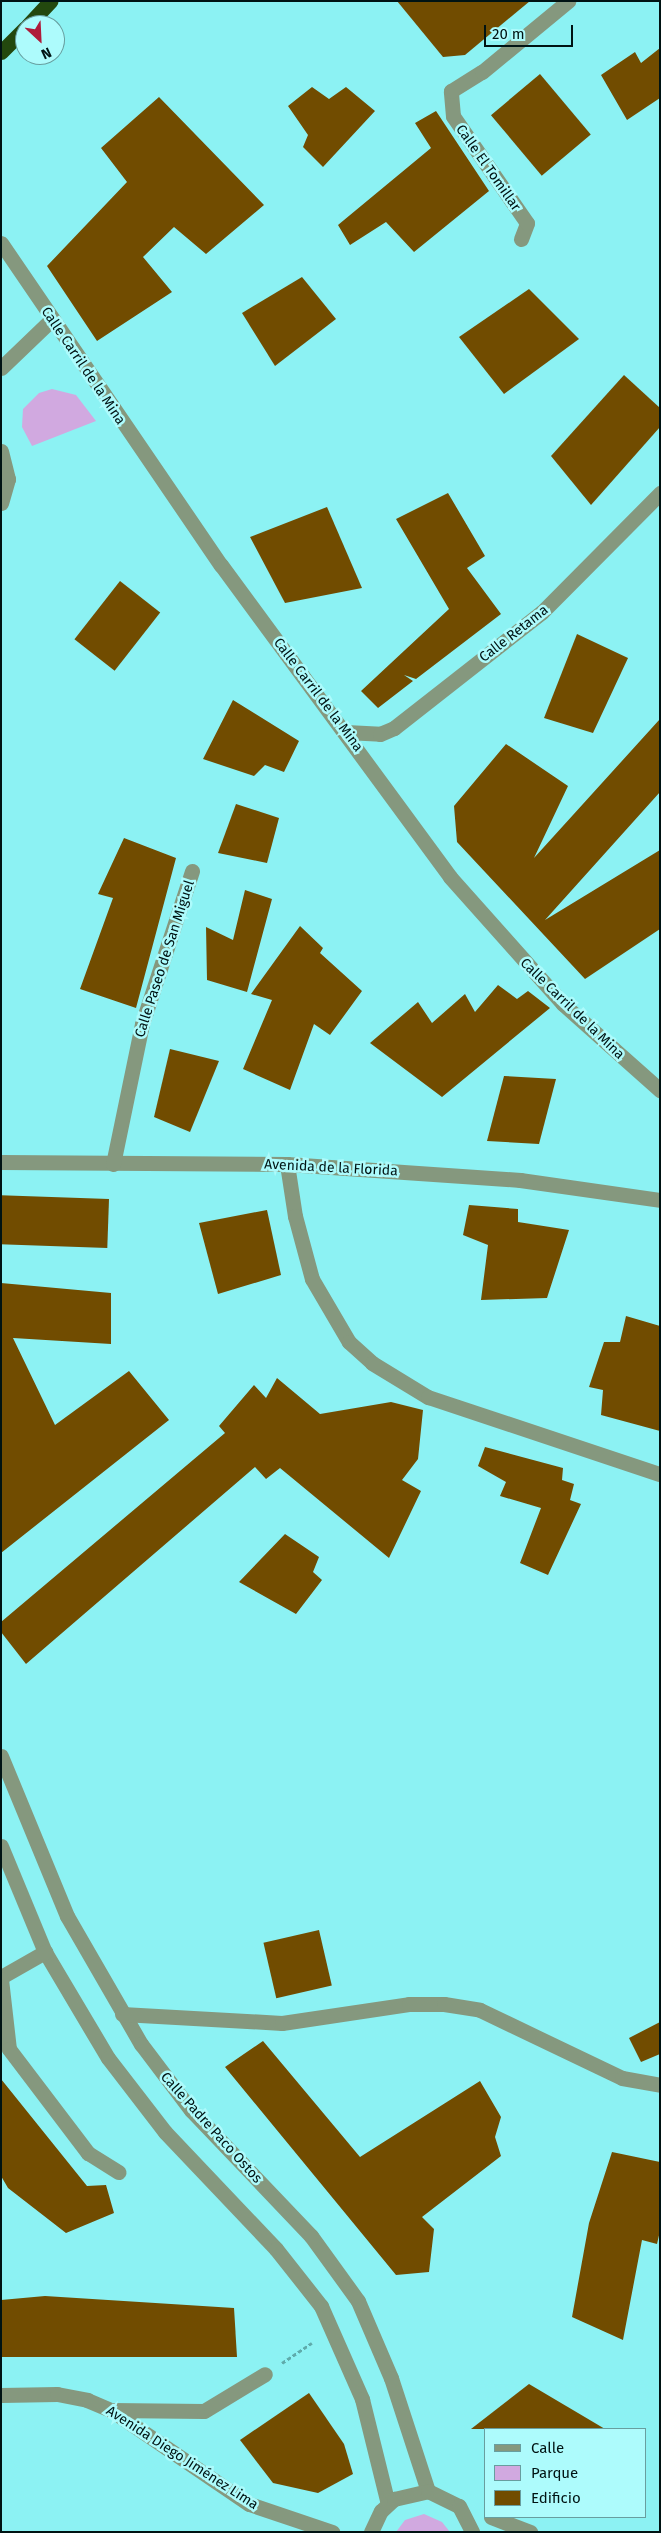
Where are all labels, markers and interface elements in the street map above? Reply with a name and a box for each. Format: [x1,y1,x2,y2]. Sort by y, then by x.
north arrow [15,15,65,65]
scale bar [486,15,575,47]
text: 20 m [492,25,525,43]
text: N [38,43,54,63]
street label: Calle El Tomillar [452,122,524,214]
street label: Calle Carril de la Mina [37,304,129,428]
street label: Calle Retama [476,602,552,666]
street label: Calle Carril de la Mina [270,635,366,755]
street label: Calle Paseo de San Miguel [132,878,198,1040]
street label: Calle Carril de la Mina [516,955,628,1063]
street label: Avenida de la Florida [264,1156,398,1180]
street label: Calle Padre Paco Ostos [157,2069,265,2187]
street label: Avenida Diego Jiménez Lima [103,2403,261,2513]
legend [483,2428,646,2518]
text: Calle [531,2439,564,2457]
text: Parque [531,2464,578,2482]
text: Edificio [531,2489,581,2507]

